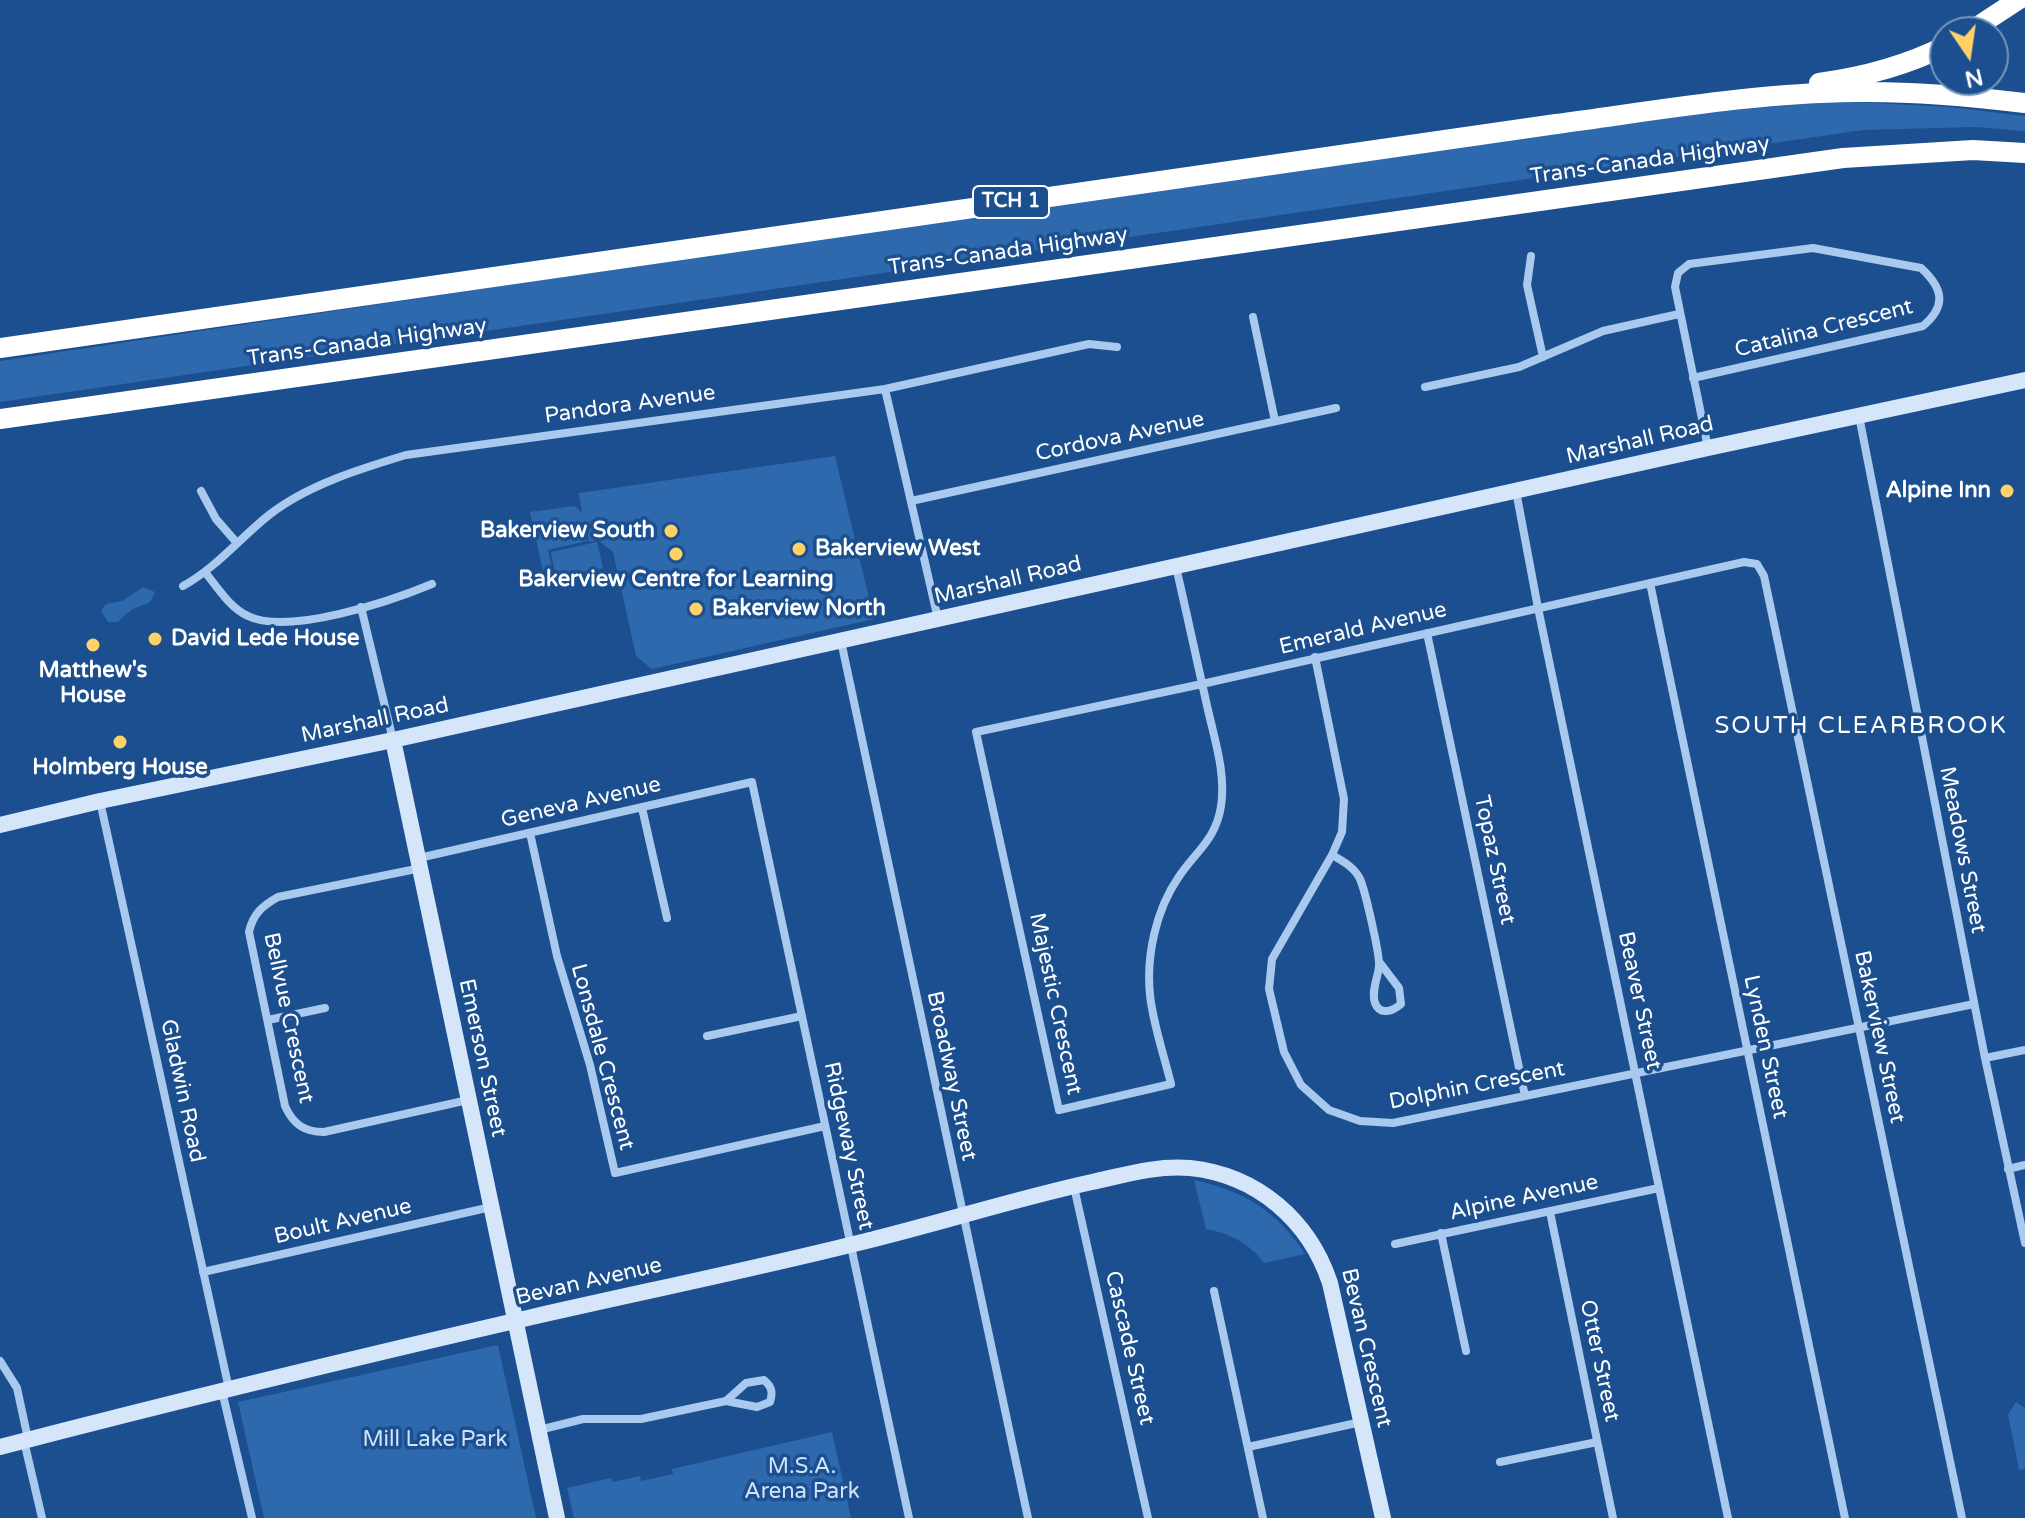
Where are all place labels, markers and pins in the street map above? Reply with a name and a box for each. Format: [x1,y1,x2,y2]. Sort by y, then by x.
place label: Alpine Inn [1885,478,1991,504]
marker: Alpine Inn [1998,482,2016,500]
place label: Bakerview South [480,518,655,544]
marker: Bakerview South [662,522,680,540]
place label: Bakerview West [815,536,980,562]
marker: Bakerview West [790,540,808,558]
marker: Bakerview Centre for Learning [667,545,685,563]
place label: Bakerview Centre for Learning [518,567,834,593]
place label: Bakerview North [712,596,886,622]
marker: Bakerview North [687,600,705,618]
place label: David Lede House [171,626,359,652]
marker: David Lede House [146,630,164,648]
marker: Matthew's House [84,636,102,654]
place label: Matthew's House [39,658,147,710]
marker: Holmberg House [111,733,129,751]
place label: Holmberg House [32,755,208,781]

